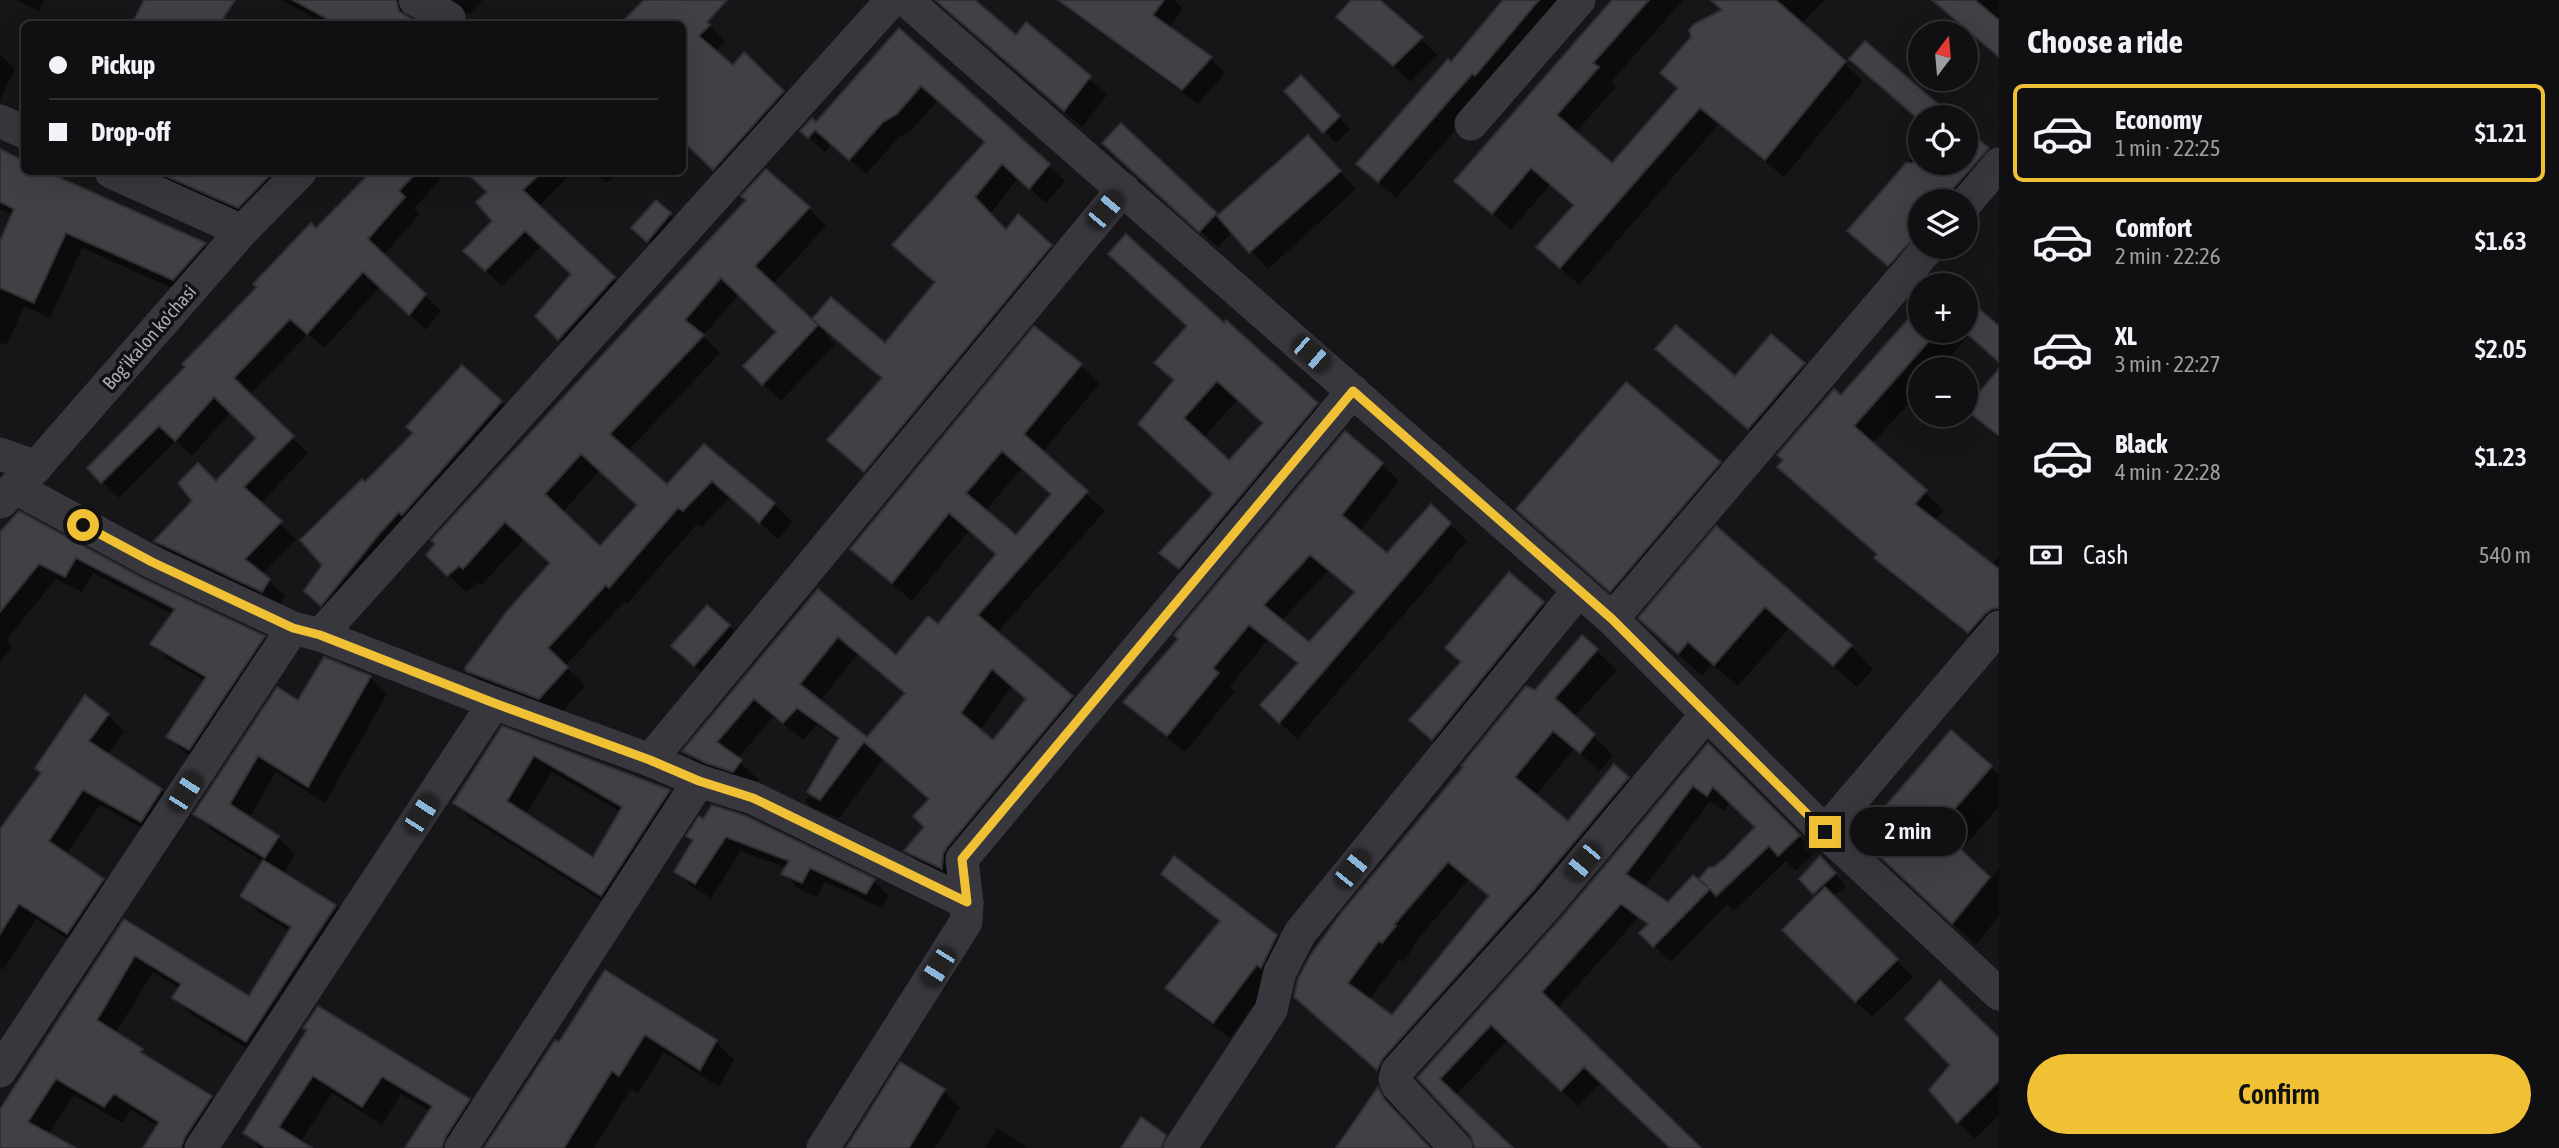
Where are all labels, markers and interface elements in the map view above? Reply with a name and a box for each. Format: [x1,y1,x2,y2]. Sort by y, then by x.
north arrow [1908,21,1978,91]
map controls [1908,21,1978,427]
text: Choose a ride [2027,23,2183,60]
text: Pickup [91,50,155,80]
icon: car [2031,102,2094,165]
button: locate [1908,105,1978,175]
text: Economy [2115,105,2202,135]
text: Drop-off [91,117,171,147]
text: $1.21 [2475,118,2527,148]
text: 1 min · 22:25 [2115,135,2221,161]
car [1084,187,1127,233]
button: layers [1908,189,1978,259]
icon: car [2031,210,2094,273]
text: Comfort [2115,213,2192,243]
text: $1.63 [2475,226,2527,256]
text: 2 min · 22:26 [2115,243,2221,269]
button: + [1908,273,1978,343]
street label: Bog'ikalon ko'chasi [98,280,200,394]
icon: car [2031,318,2094,381]
text: XL [2115,321,2137,351]
car [1289,332,1334,376]
text: $2.05 [2475,334,2527,364]
text: 3 min · 22:27 [2115,351,2221,377]
button: − [1908,357,1978,427]
icon: car [2031,426,2094,489]
text: Black [2115,429,2167,459]
text: $1.23 [2475,442,2527,472]
text: 4 min · 22:28 [2115,459,2221,485]
route start [67,509,99,541]
icon: cash [2027,536,2065,574]
text: Cash [2083,540,2129,570]
text: 540 m [2479,542,2531,568]
car [165,769,206,815]
car [401,791,442,837]
callout: 2 min [1850,808,1965,856]
route end [1809,816,1841,848]
text: 2 min [1885,818,1931,844]
car [1562,839,1605,885]
car [1331,846,1374,892]
car [918,944,959,990]
button: Confirm [2027,1054,2531,1134]

